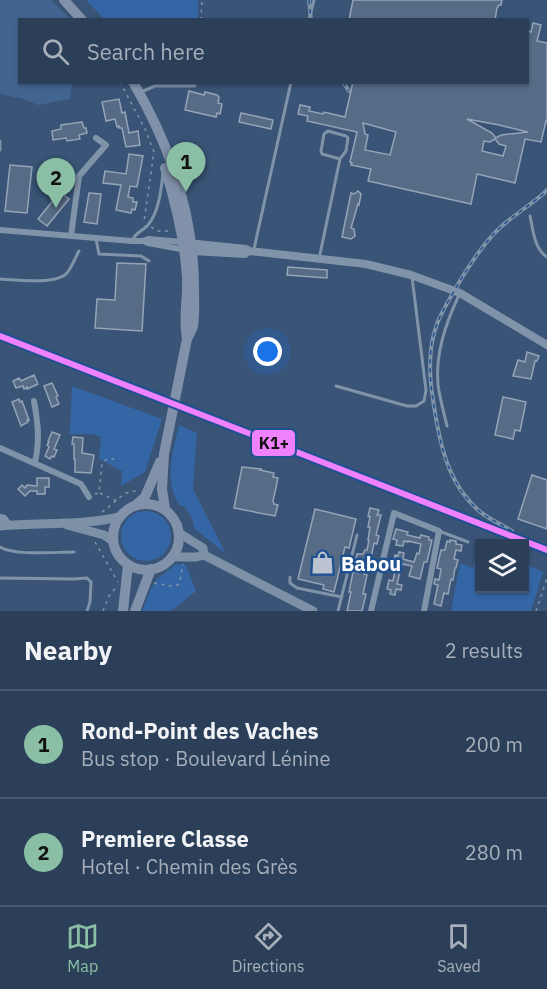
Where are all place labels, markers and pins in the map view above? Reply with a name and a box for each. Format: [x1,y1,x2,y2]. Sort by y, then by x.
pin: 1 [166,142,206,192]
pin: 2 [36,158,76,208]
shop icon: Babou [310,550,336,576]
place label: Babou [341,550,401,577]

